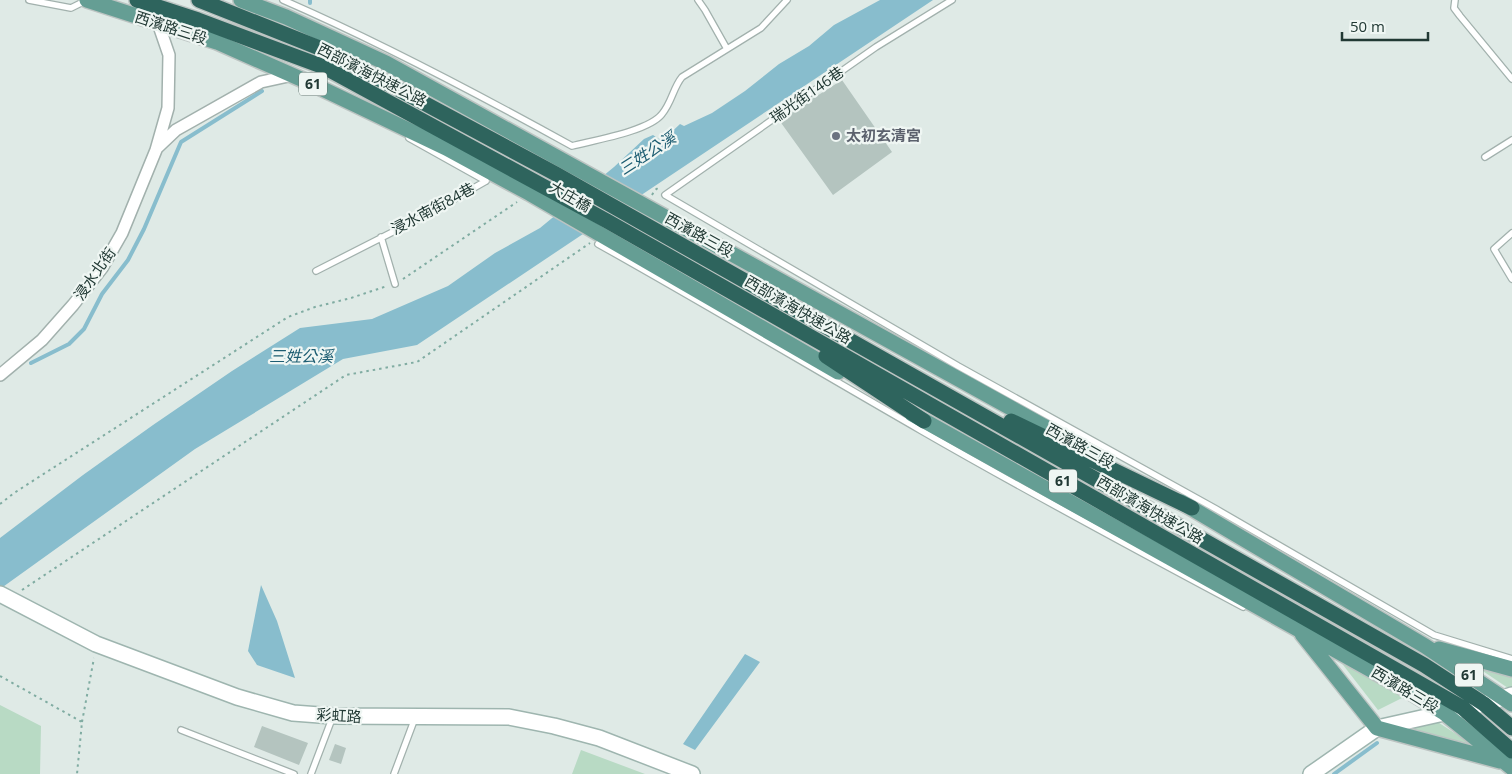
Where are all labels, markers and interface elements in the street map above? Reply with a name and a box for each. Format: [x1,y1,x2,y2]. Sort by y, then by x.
street label: 西濱路三段 [133,6,210,48]
scale bar [1342,10,1428,42]
text: 50 m [1350,16,1385,36]
street label: 西部濱海快速公路 [314,38,430,110]
street label: 瑞光街146巷 [766,61,847,127]
road number: 61 [299,72,327,96]
water label: 三姓公溪 [614,125,681,180]
place label: 太初玄清宮 [846,125,921,145]
marker: 太初玄清宮 [830,130,842,142]
street label: 大庄橋 [546,176,595,216]
street label: 浸水南街84巷 [387,178,478,239]
street label: 西濱路三段 [662,207,737,261]
street label: 浸水北街 [69,243,120,304]
street label: 西部濱海快速公路 [742,270,855,348]
water label: 三姓公溪 [269,345,335,367]
street label: 西濱路三段 [1043,418,1118,472]
road number: 61 [1049,470,1077,492]
street label: 西部濱海快速公路 [1094,470,1207,548]
street label: 西濱路三段 [1368,661,1443,717]
road number: 61 [1455,664,1483,686]
street label: 彩虹路 [316,704,362,726]

